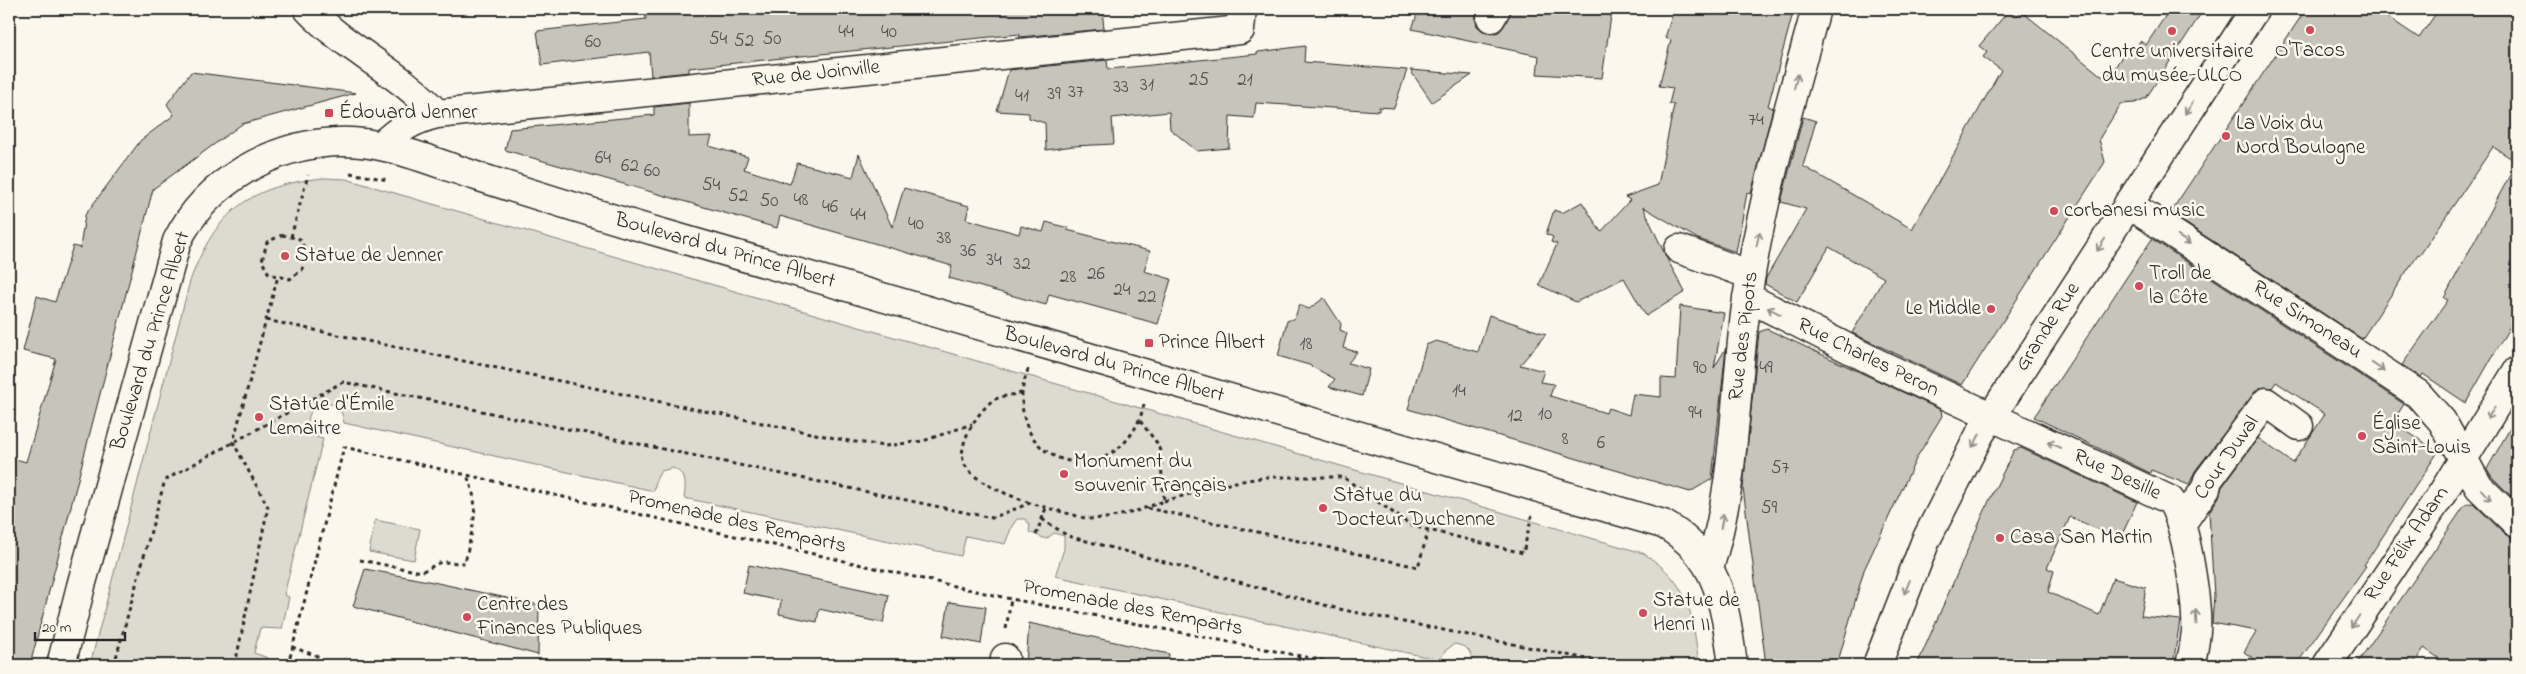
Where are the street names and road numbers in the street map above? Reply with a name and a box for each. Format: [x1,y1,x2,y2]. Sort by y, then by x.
street label: Rue de Joinville [751,52,882,96]
street label: Boulevard du Prince Albert [610,205,839,297]
street label: Boulevard du Prince Albert [103,228,199,455]
street label: Rue des Pipots [1721,270,1767,402]
street label: Rue Simoneau [2246,273,2368,367]
street label: Grande Rue [2008,276,2088,377]
street label: Rue Charles Peron [1792,311,1944,405]
street label: Boulevard du Prince Albert [999,319,1228,411]
street label: Cour Duval [2187,410,2267,506]
street label: Rue Desille [2068,442,2166,509]
street label: Rue Félix Adam [2357,480,2457,608]
street label: Promenade des Remparts [625,482,849,562]
street label: Promenade des Remparts [1020,572,1246,644]

